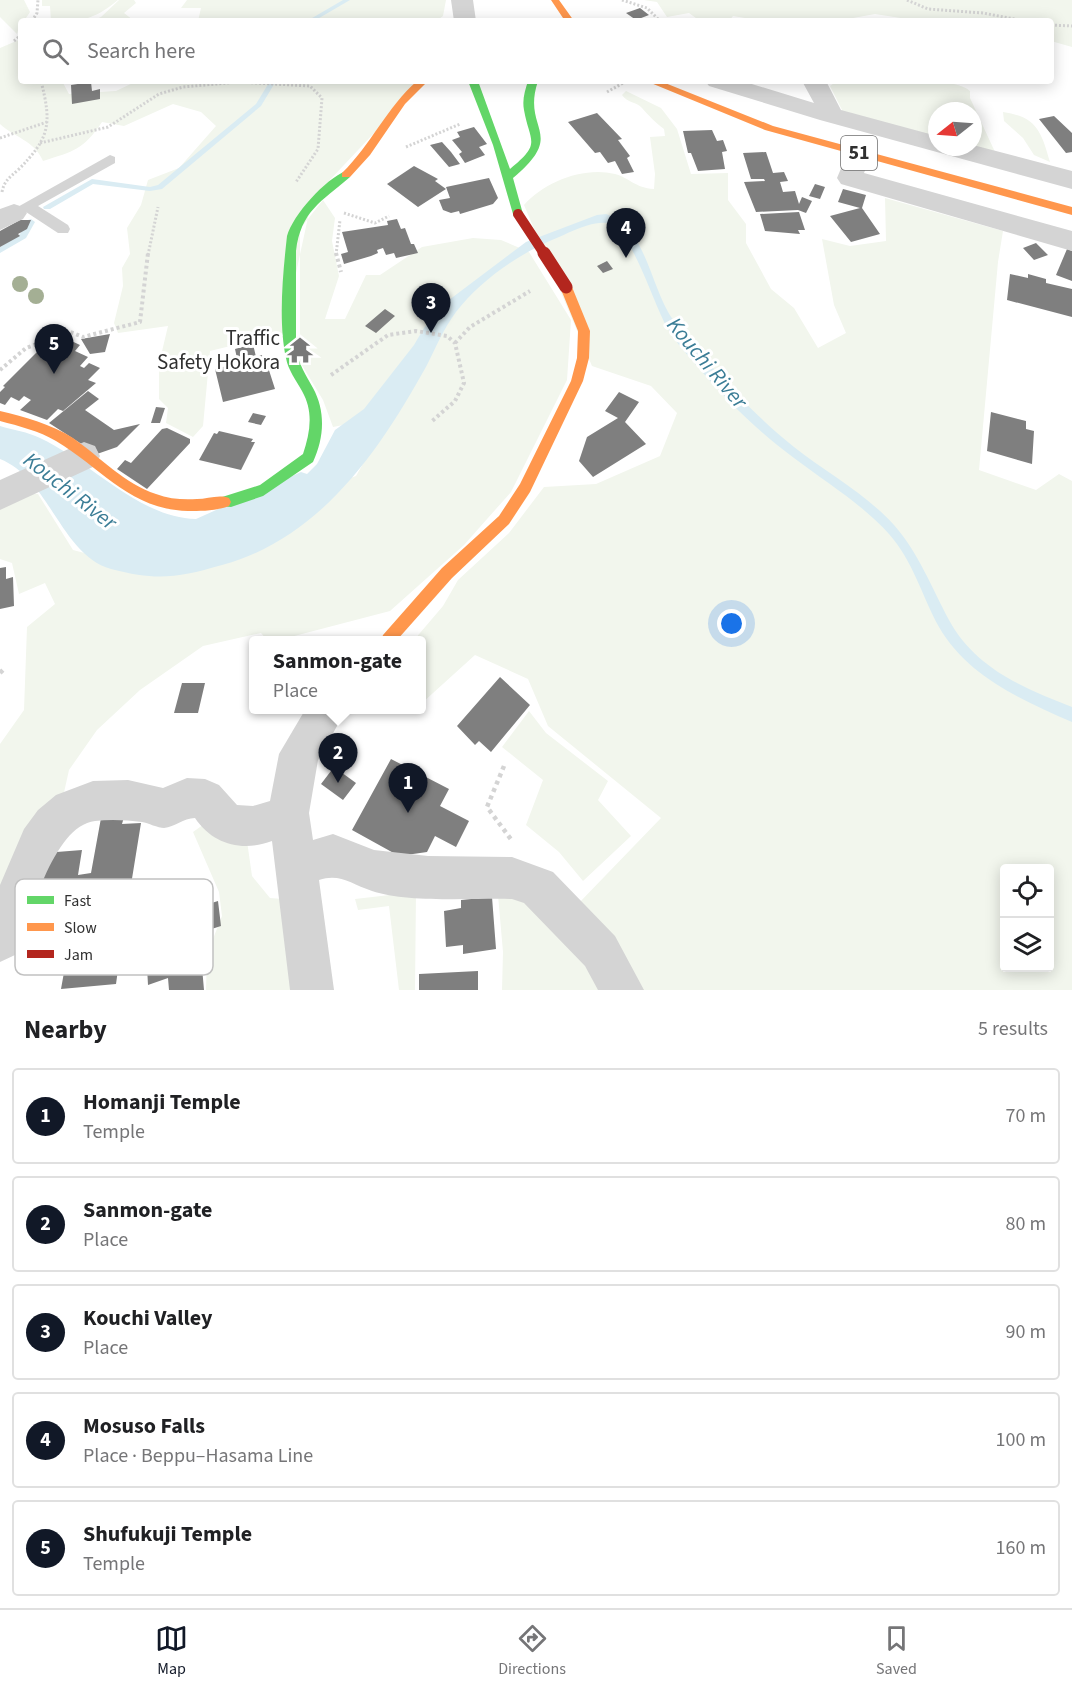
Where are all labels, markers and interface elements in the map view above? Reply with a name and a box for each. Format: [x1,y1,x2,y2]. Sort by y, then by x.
search box [18,18,1054,84]
icon: search [39,35,72,68]
text: Search here [87,35,195,67]
north arrow [928,102,982,156]
road number: 51 [841,136,877,170]
pin: 4 [606,208,646,258]
pin: 3 [412,284,450,333]
water label: Kouchi River [659,310,756,417]
place label: Traffic Safety Hokora [157,323,280,377]
pin: 5 [34,324,74,374]
temple icon: Traffic Safety Hokora [285,335,315,365]
water label: Kouchi River [16,444,125,539]
your location [717,609,746,638]
popup [249,636,426,714]
text: Sanmon-gate [273,645,402,677]
text: Place [273,677,318,705]
pin: 2 [318,734,358,783]
pin: 1 [388,764,428,813]
map controls [1000,864,1054,972]
button: locate [1000,864,1054,918]
legend [15,879,213,975]
text: Fast [64,890,92,912]
text: Slow [64,917,97,939]
button: layers [1000,918,1054,972]
text: Jam [64,944,93,966]
text: Nearby [24,1011,107,1048]
text: 5 results [978,1015,1048,1043]
text: Homanji Temple [83,1086,241,1118]
text: 1 [40,1102,51,1130]
text: 70 m [1006,1102,1046,1130]
text: Temple [83,1118,145,1146]
text: Sanmon-gate [83,1194,212,1226]
text: 2 [40,1210,51,1238]
text: 80 m [1006,1210,1046,1238]
text: Place [83,1226,128,1254]
text: Kouchi Valley [83,1302,213,1334]
text: 3 [40,1318,51,1346]
text: 90 m [1006,1318,1046,1346]
text: Place [83,1334,128,1362]
text: Mosuso Falls [83,1410,205,1442]
text: 4 [40,1426,51,1454]
text: 100 m [996,1426,1046,1454]
text: Place · Beppu–Hasama Line [83,1442,313,1470]
text: Shufukuji Temple [83,1518,252,1550]
text: 5 [40,1534,51,1562]
text: 160 m [996,1534,1046,1562]
text: Temple [83,1550,145,1578]
tab: Map [155,1622,188,1680]
tab: Directions [498,1622,566,1680]
tab: Saved [876,1622,917,1680]

